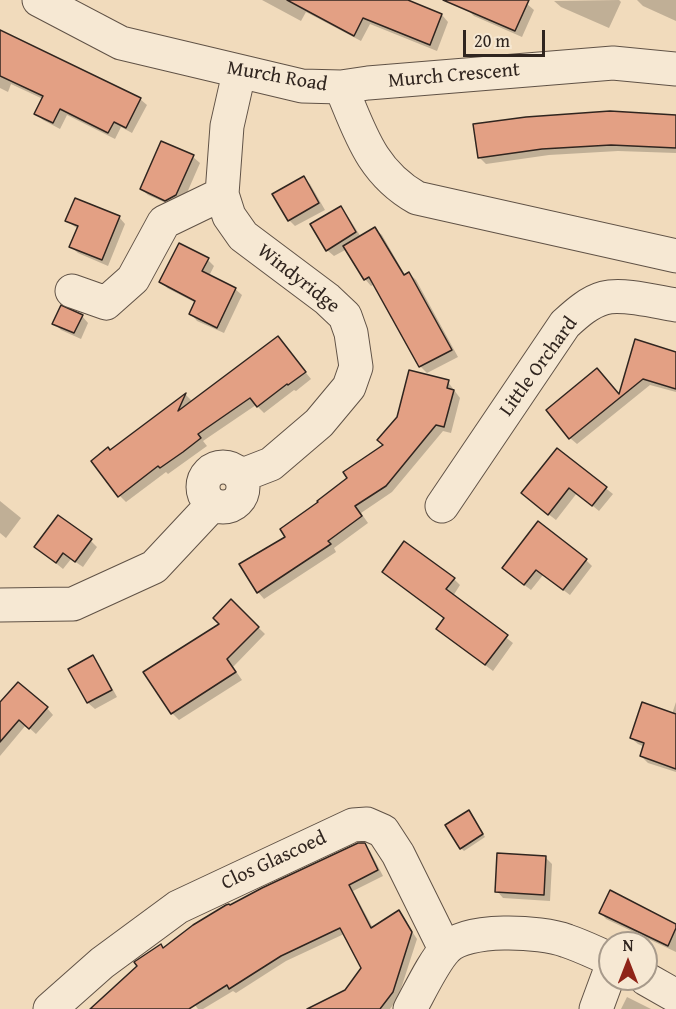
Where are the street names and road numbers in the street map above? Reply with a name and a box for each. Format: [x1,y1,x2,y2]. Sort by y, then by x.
street label: Murch Road [225,56,329,98]
street label: Murch Crescent [387,58,521,94]
street label: Windyridge [252,239,344,319]
street label: Little Orchard [495,313,583,421]
street label: Clos Glascoed [218,826,330,896]

